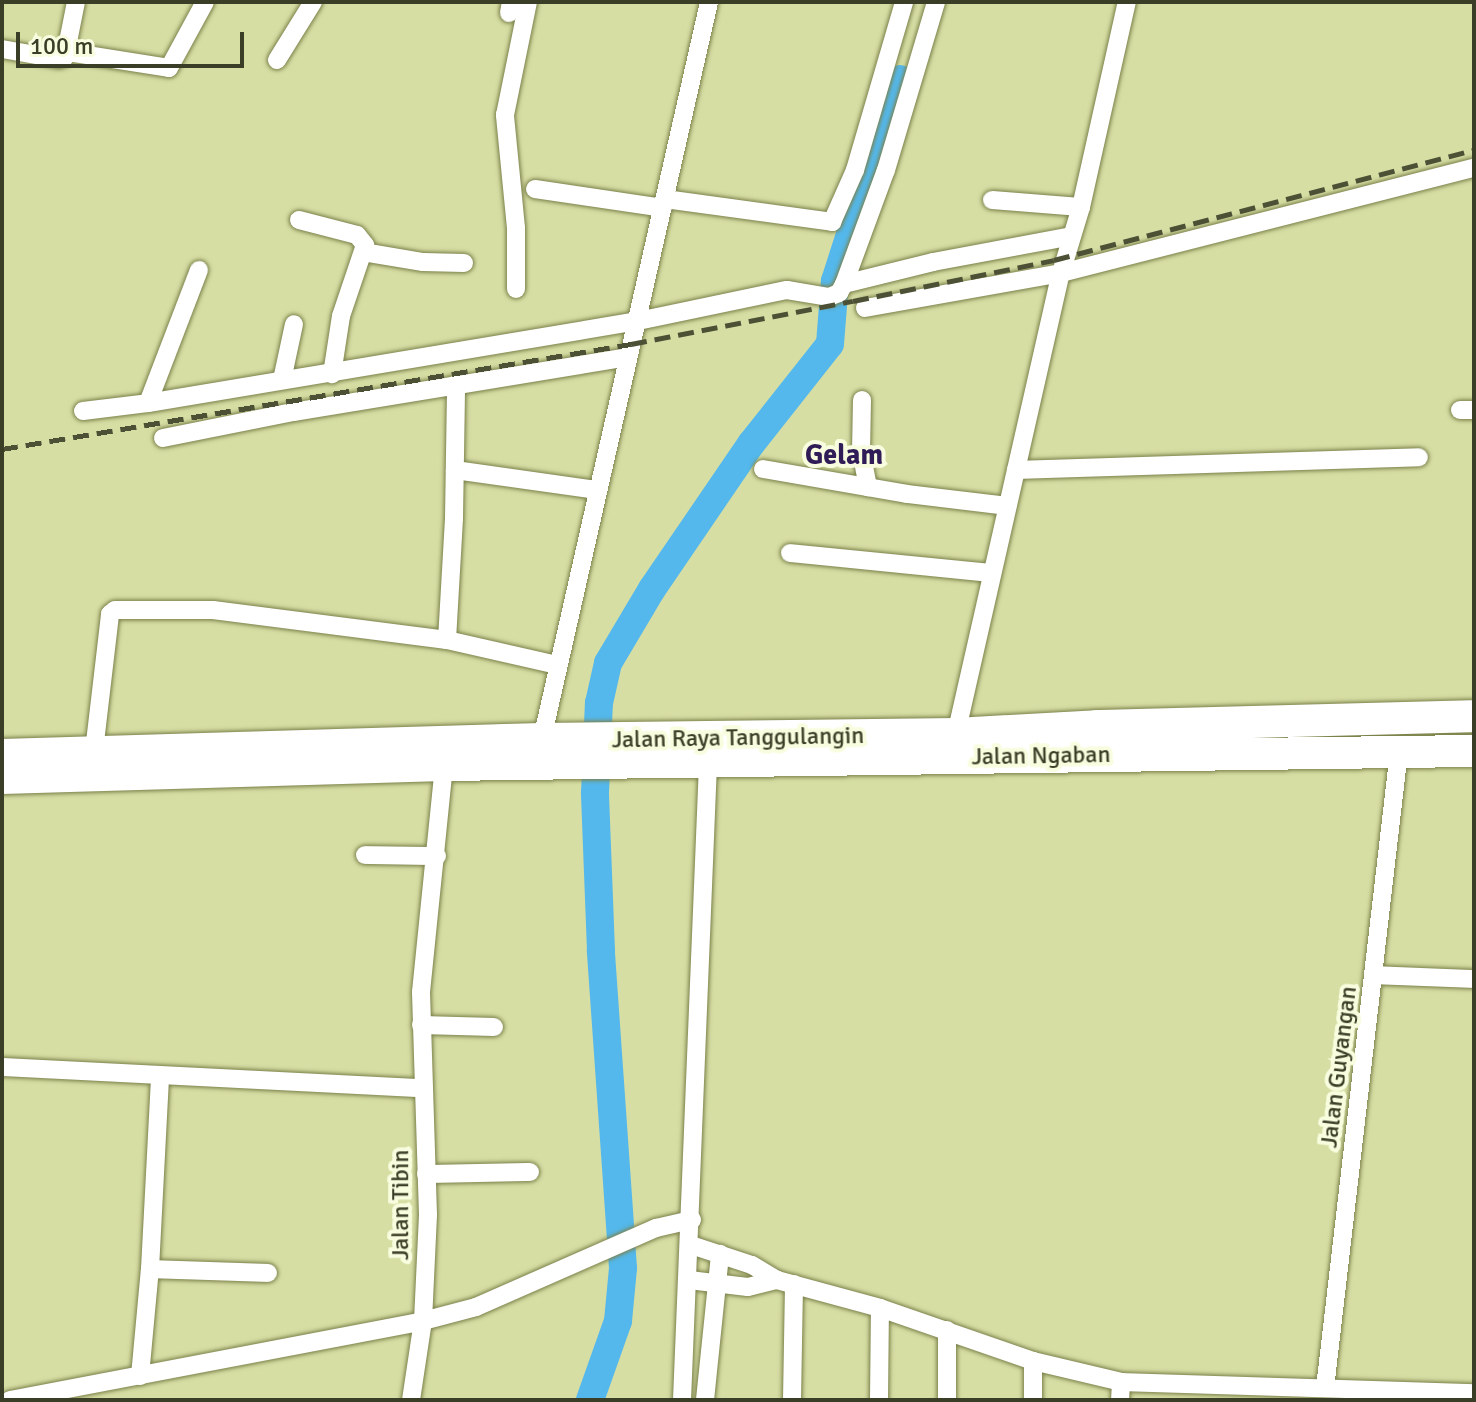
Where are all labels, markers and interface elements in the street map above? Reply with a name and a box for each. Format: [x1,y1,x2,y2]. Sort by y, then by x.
scale bar [20,16,248,66]
text: 100 m [30,31,93,61]
district label: Gelam [805,438,883,472]
street label: Jalan Raya Tanggulangin [611,721,865,755]
street label: Jalan Ngaban [971,740,1111,772]
street label: Jalan Guyangan [1315,985,1363,1149]
street label: Jalan Tibin [387,1150,415,1260]

